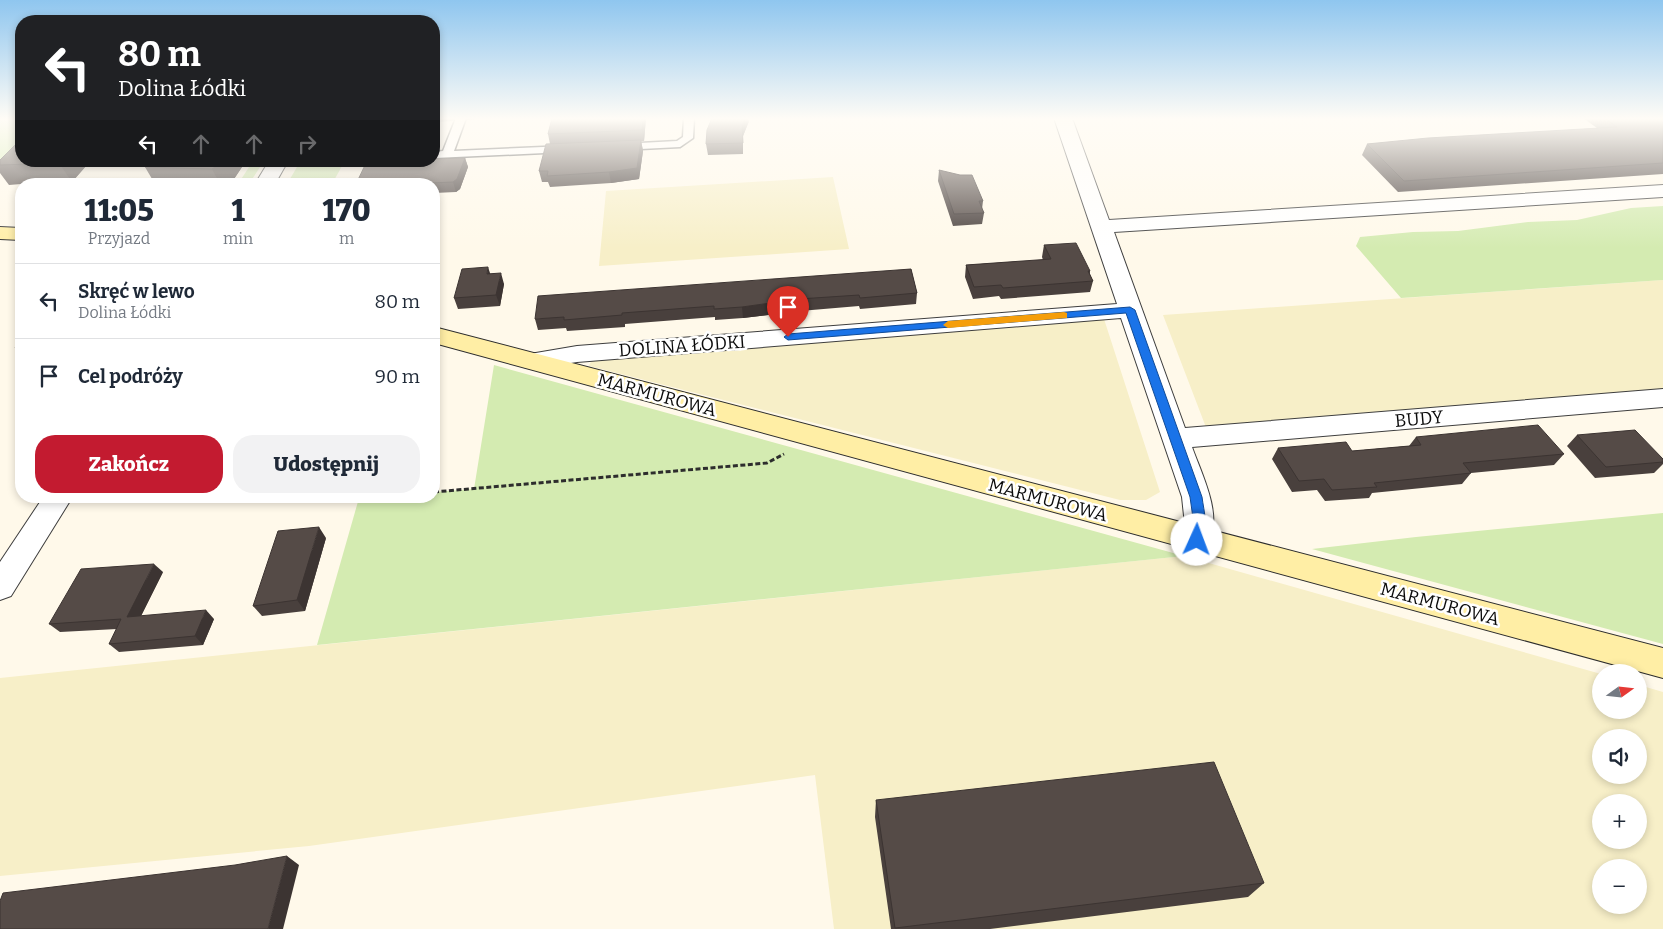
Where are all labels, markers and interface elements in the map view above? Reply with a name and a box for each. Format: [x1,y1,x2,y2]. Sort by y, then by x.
text: 80 m [118,33,201,75]
icon: left [35,35,100,100]
text: Dolina Łódki [118,75,246,102]
icon: left [134,130,162,158]
icon: ahead [187,130,215,158]
icon: ahead [240,130,268,158]
icon: right [293,130,321,158]
text: 11:05 [84,193,154,229]
text: 1 [232,193,245,229]
text: 170 [323,193,371,229]
text: Przyjazd [88,229,150,248]
text: min [223,229,253,248]
text: m [339,229,354,248]
text: Skręć w lewo [78,280,195,303]
pin [767,286,809,337]
icon: left [35,287,63,315]
text: 80 m [374,290,420,313]
icon: arrive [774,293,802,321]
text: Dolina Łódki [78,303,171,322]
street label: DOLINA ŁÓDKI [618,330,746,361]
icon: arrive [35,362,63,390]
text: Cel podróży [78,365,183,388]
text: 90 m [375,365,420,388]
street label: MARMUROWA [595,369,719,422]
street label: BUDY [1394,406,1445,432]
button: Zakończ [35,435,223,493]
button: Udostępnij [233,435,420,493]
street label: MARMUROWA [986,474,1110,527]
position arrow [1170,513,1222,565]
street label: MARMUROWA [1378,578,1502,631]
north arrow [1592,664,1648,719]
map controls [1592,664,1647,914]
button: sound [1592,729,1647,784]
button: + [1592,794,1647,849]
button: − [1592,859,1647,914]

